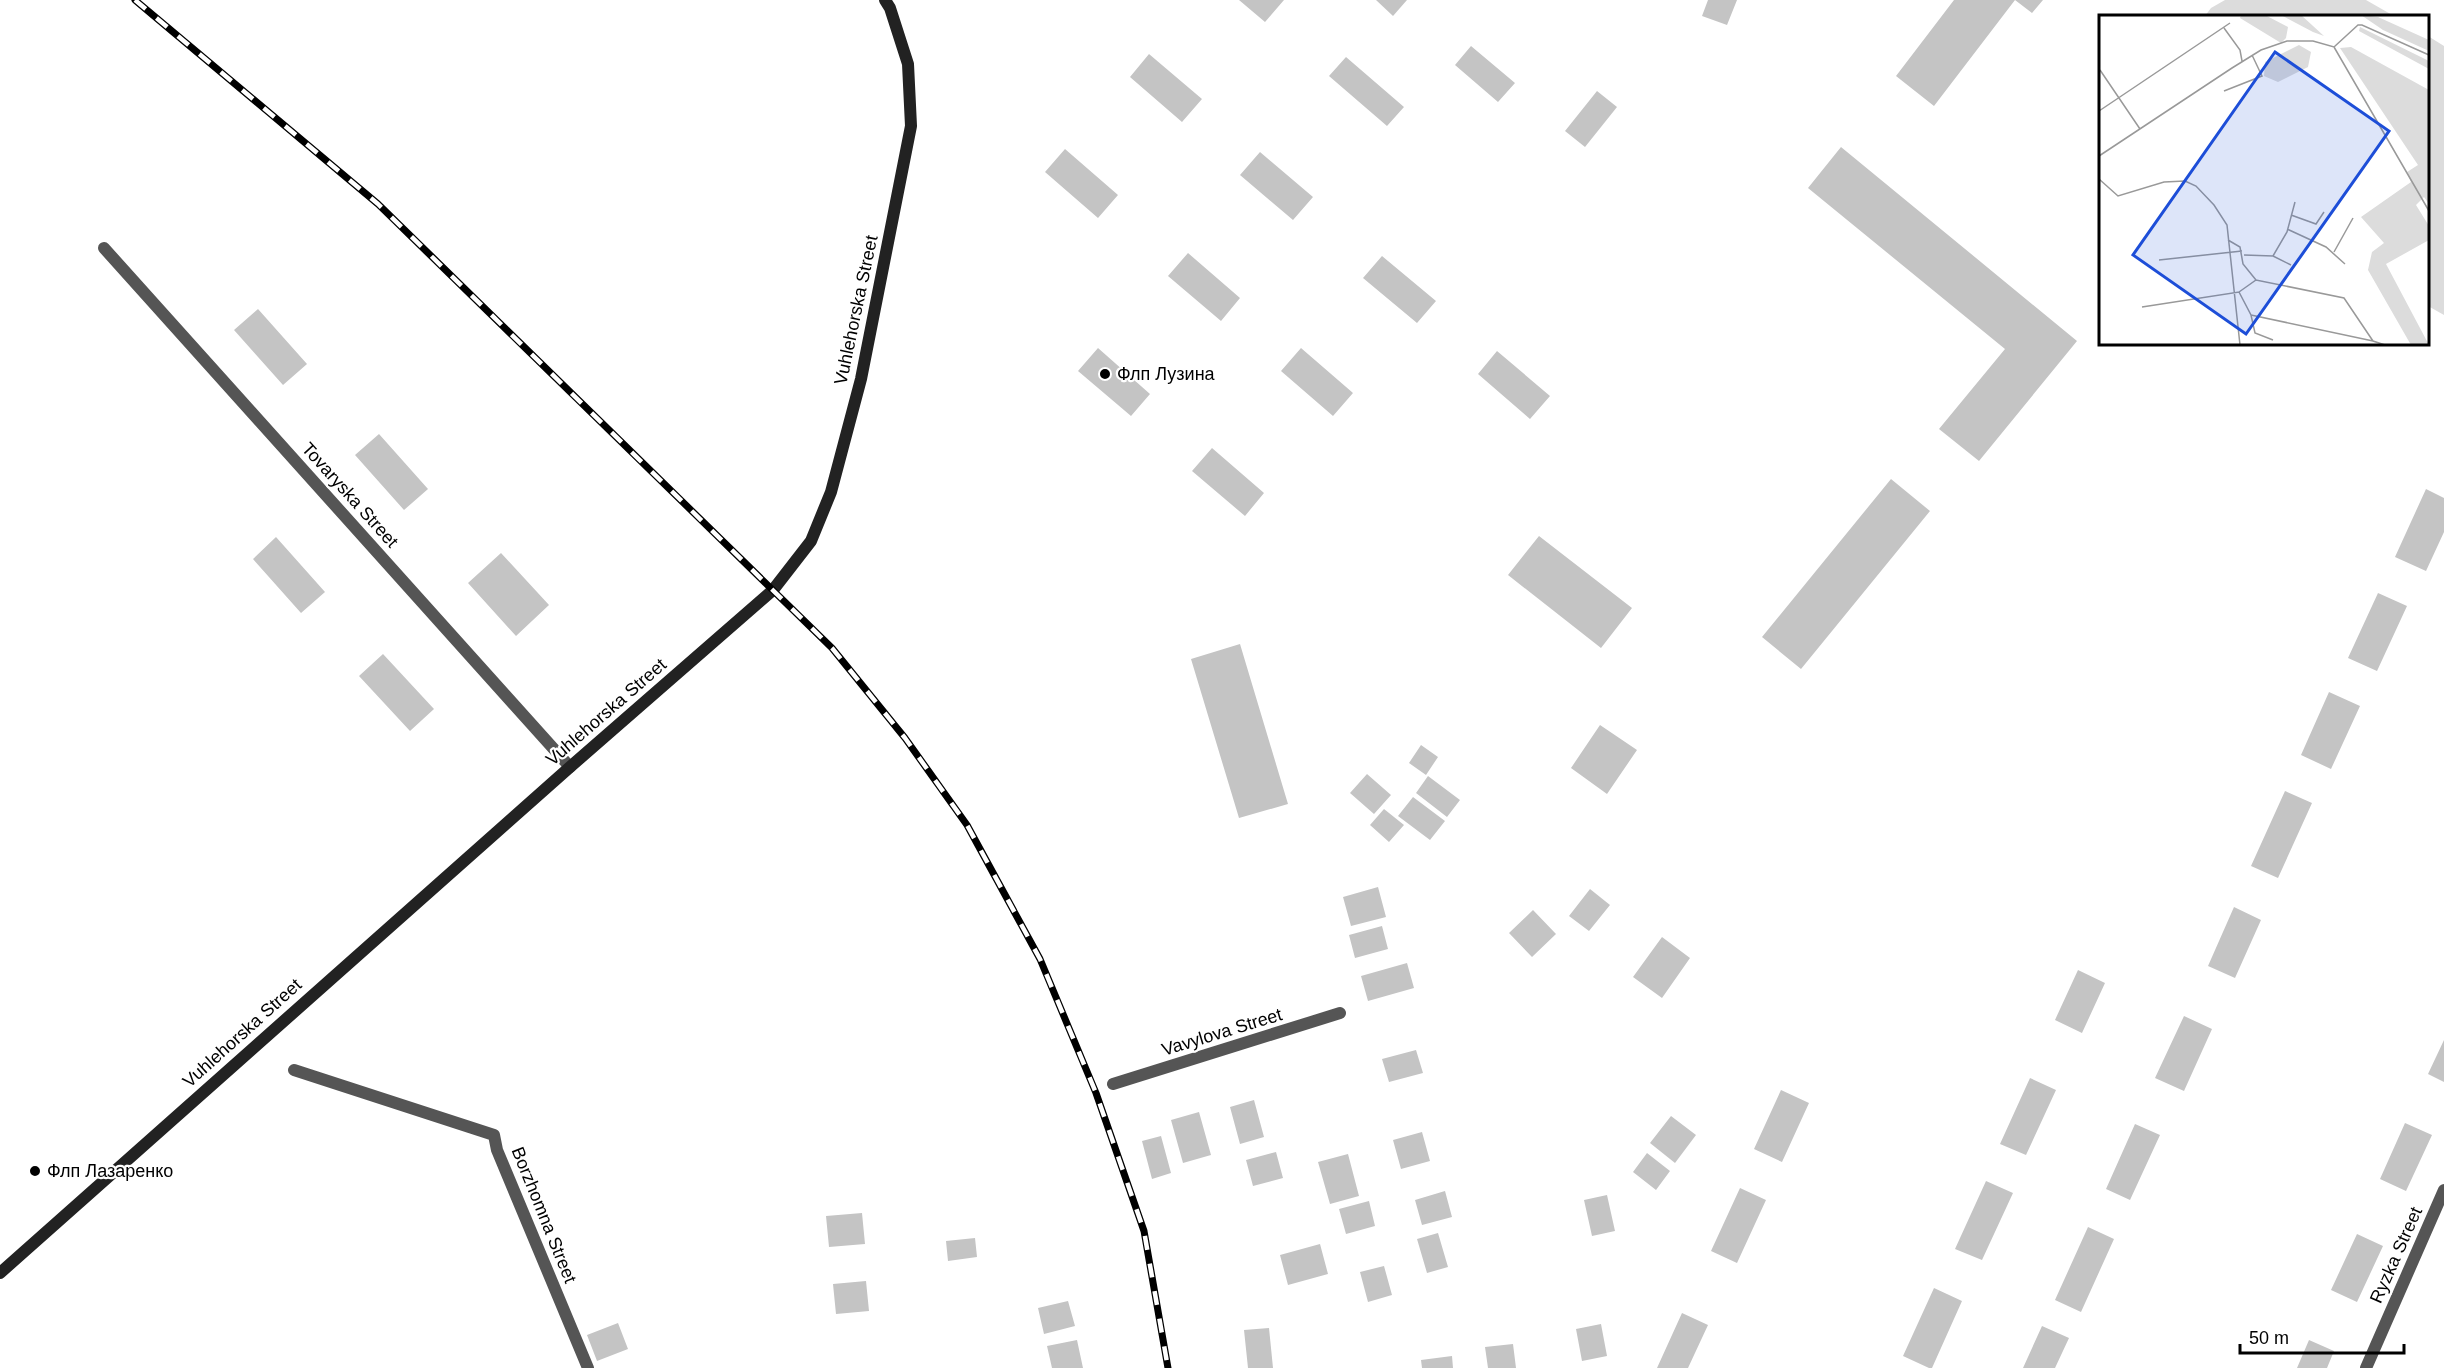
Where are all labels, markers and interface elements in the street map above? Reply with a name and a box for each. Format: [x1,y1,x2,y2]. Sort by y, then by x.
inset map [2099,15,2429,345]
street label: Vuhlehorska Street [830,233,882,387]
place label: Флп Лузина [1117,364,1216,384]
marker: Флп Лузина [1098,367,1112,381]
street label: Tovaryska Street [298,438,402,552]
street label: Vuhlehorska Street [542,654,670,770]
street label: Vuhlehorska Street [179,975,305,1091]
street label: Vavylova Street [1159,1004,1285,1060]
street label: Borzhomna Street [508,1144,580,1286]
place label: Флп Лазаренко [47,1161,173,1181]
marker: Флп Лазаренко [28,1164,42,1178]
street label: Ryzka Street [2366,1204,2426,1306]
scale bar [2240,1317,2404,1355]
text: 50 m [2249,1328,2289,1348]

